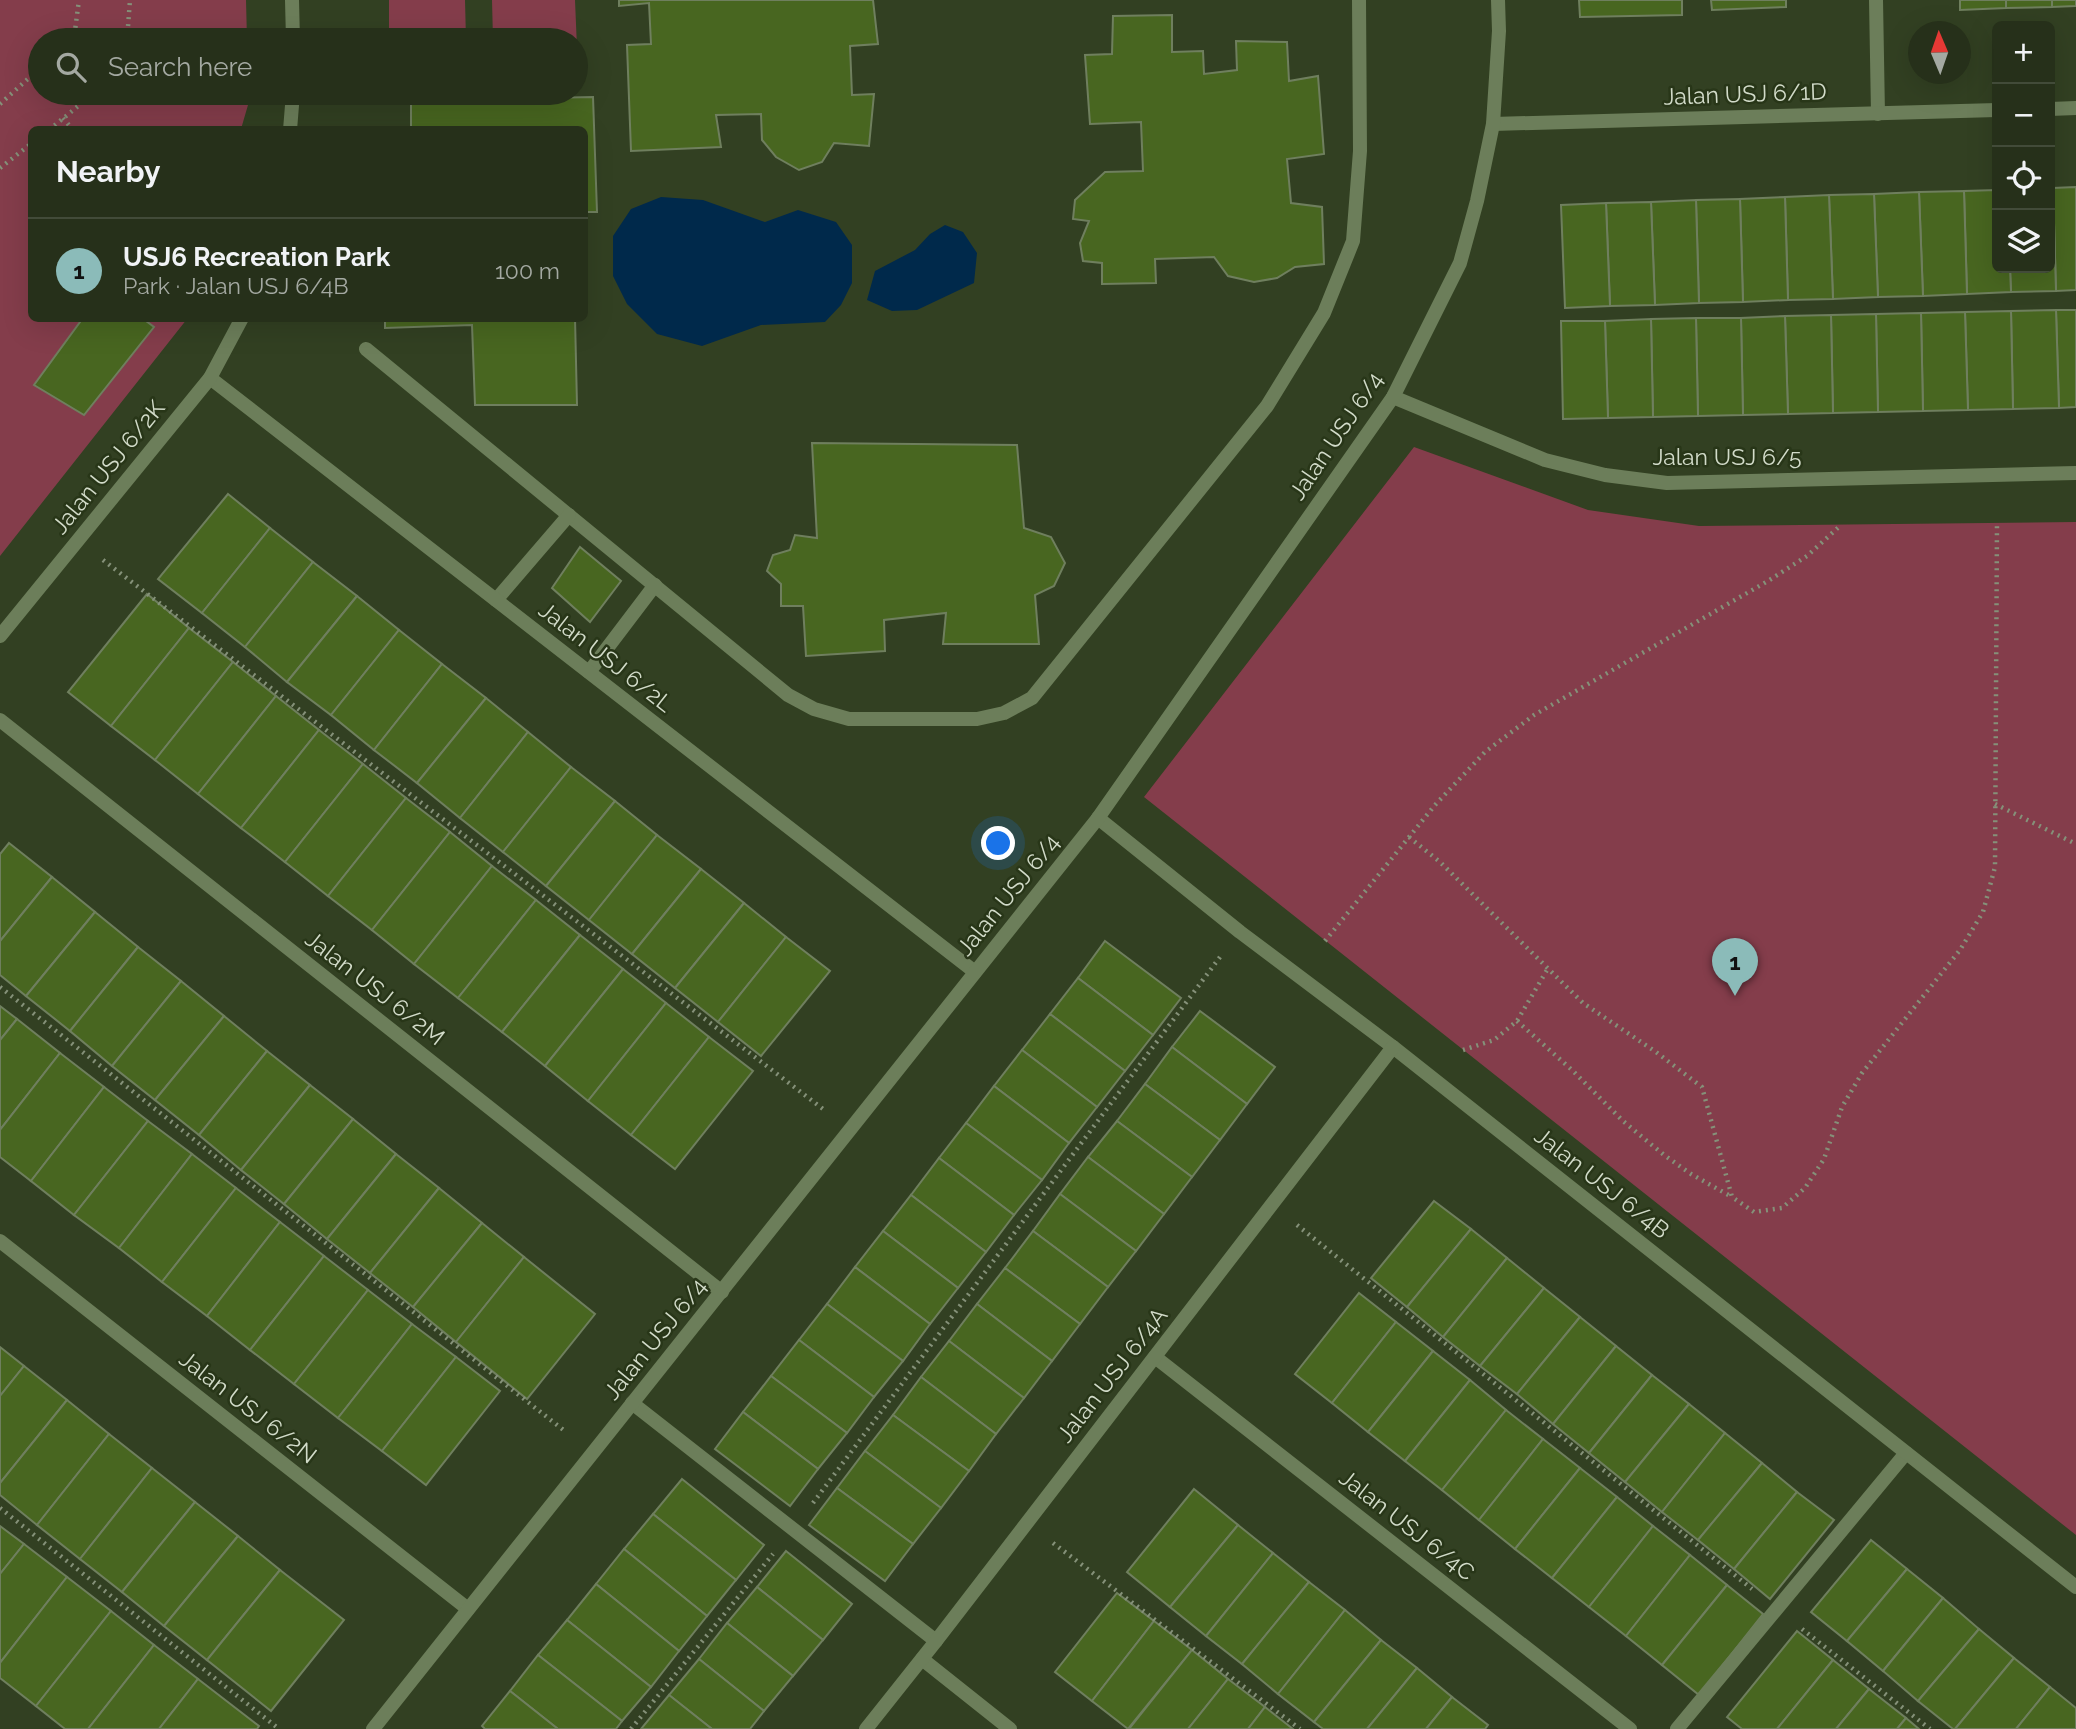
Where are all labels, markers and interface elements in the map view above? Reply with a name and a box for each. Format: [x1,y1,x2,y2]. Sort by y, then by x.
north arrow [1908,21,1971,84]
map controls [1992,21,2055,273]
button: + [1992,21,2055,84]
search box [28,28,588,105]
icon: search [52,48,90,86]
text: Search here [108,52,252,82]
street label: Jalan USJ 6/1D [1663,77,1827,110]
button: − [1992,84,2055,147]
button: locate [1992,147,2055,210]
text: Nearby [56,154,160,189]
button: layers [1992,210,2055,273]
text: USJ6 Recreation Park [123,242,390,272]
text: 1 [73,257,85,284]
text: 100 m [495,257,560,284]
text: Park · Jalan USJ 6/4B [123,272,349,299]
street label: Jalan USJ 6/4 [1283,367,1388,505]
street label: Jalan USJ 6/2K [46,394,170,539]
street label: Jalan USJ 6/5 [1652,443,1802,470]
street label: Jalan USJ 6/2L [534,596,679,718]
your location [981,826,1015,860]
street label: Jalan USJ 6/4 [951,829,1065,961]
street label: Jalan USJ 6/2M [300,925,450,1050]
pin: 1 [1712,938,1758,996]
street label: Jalan USJ 6/4B [1530,1122,1675,1244]
street label: Jalan USJ 6/4 [598,1273,712,1405]
street label: Jalan USJ 6/4A [1051,1302,1173,1447]
street label: Jalan USJ 6/2N [174,1345,322,1469]
street label: Jalan USJ 6/4C [1334,1464,1480,1586]

